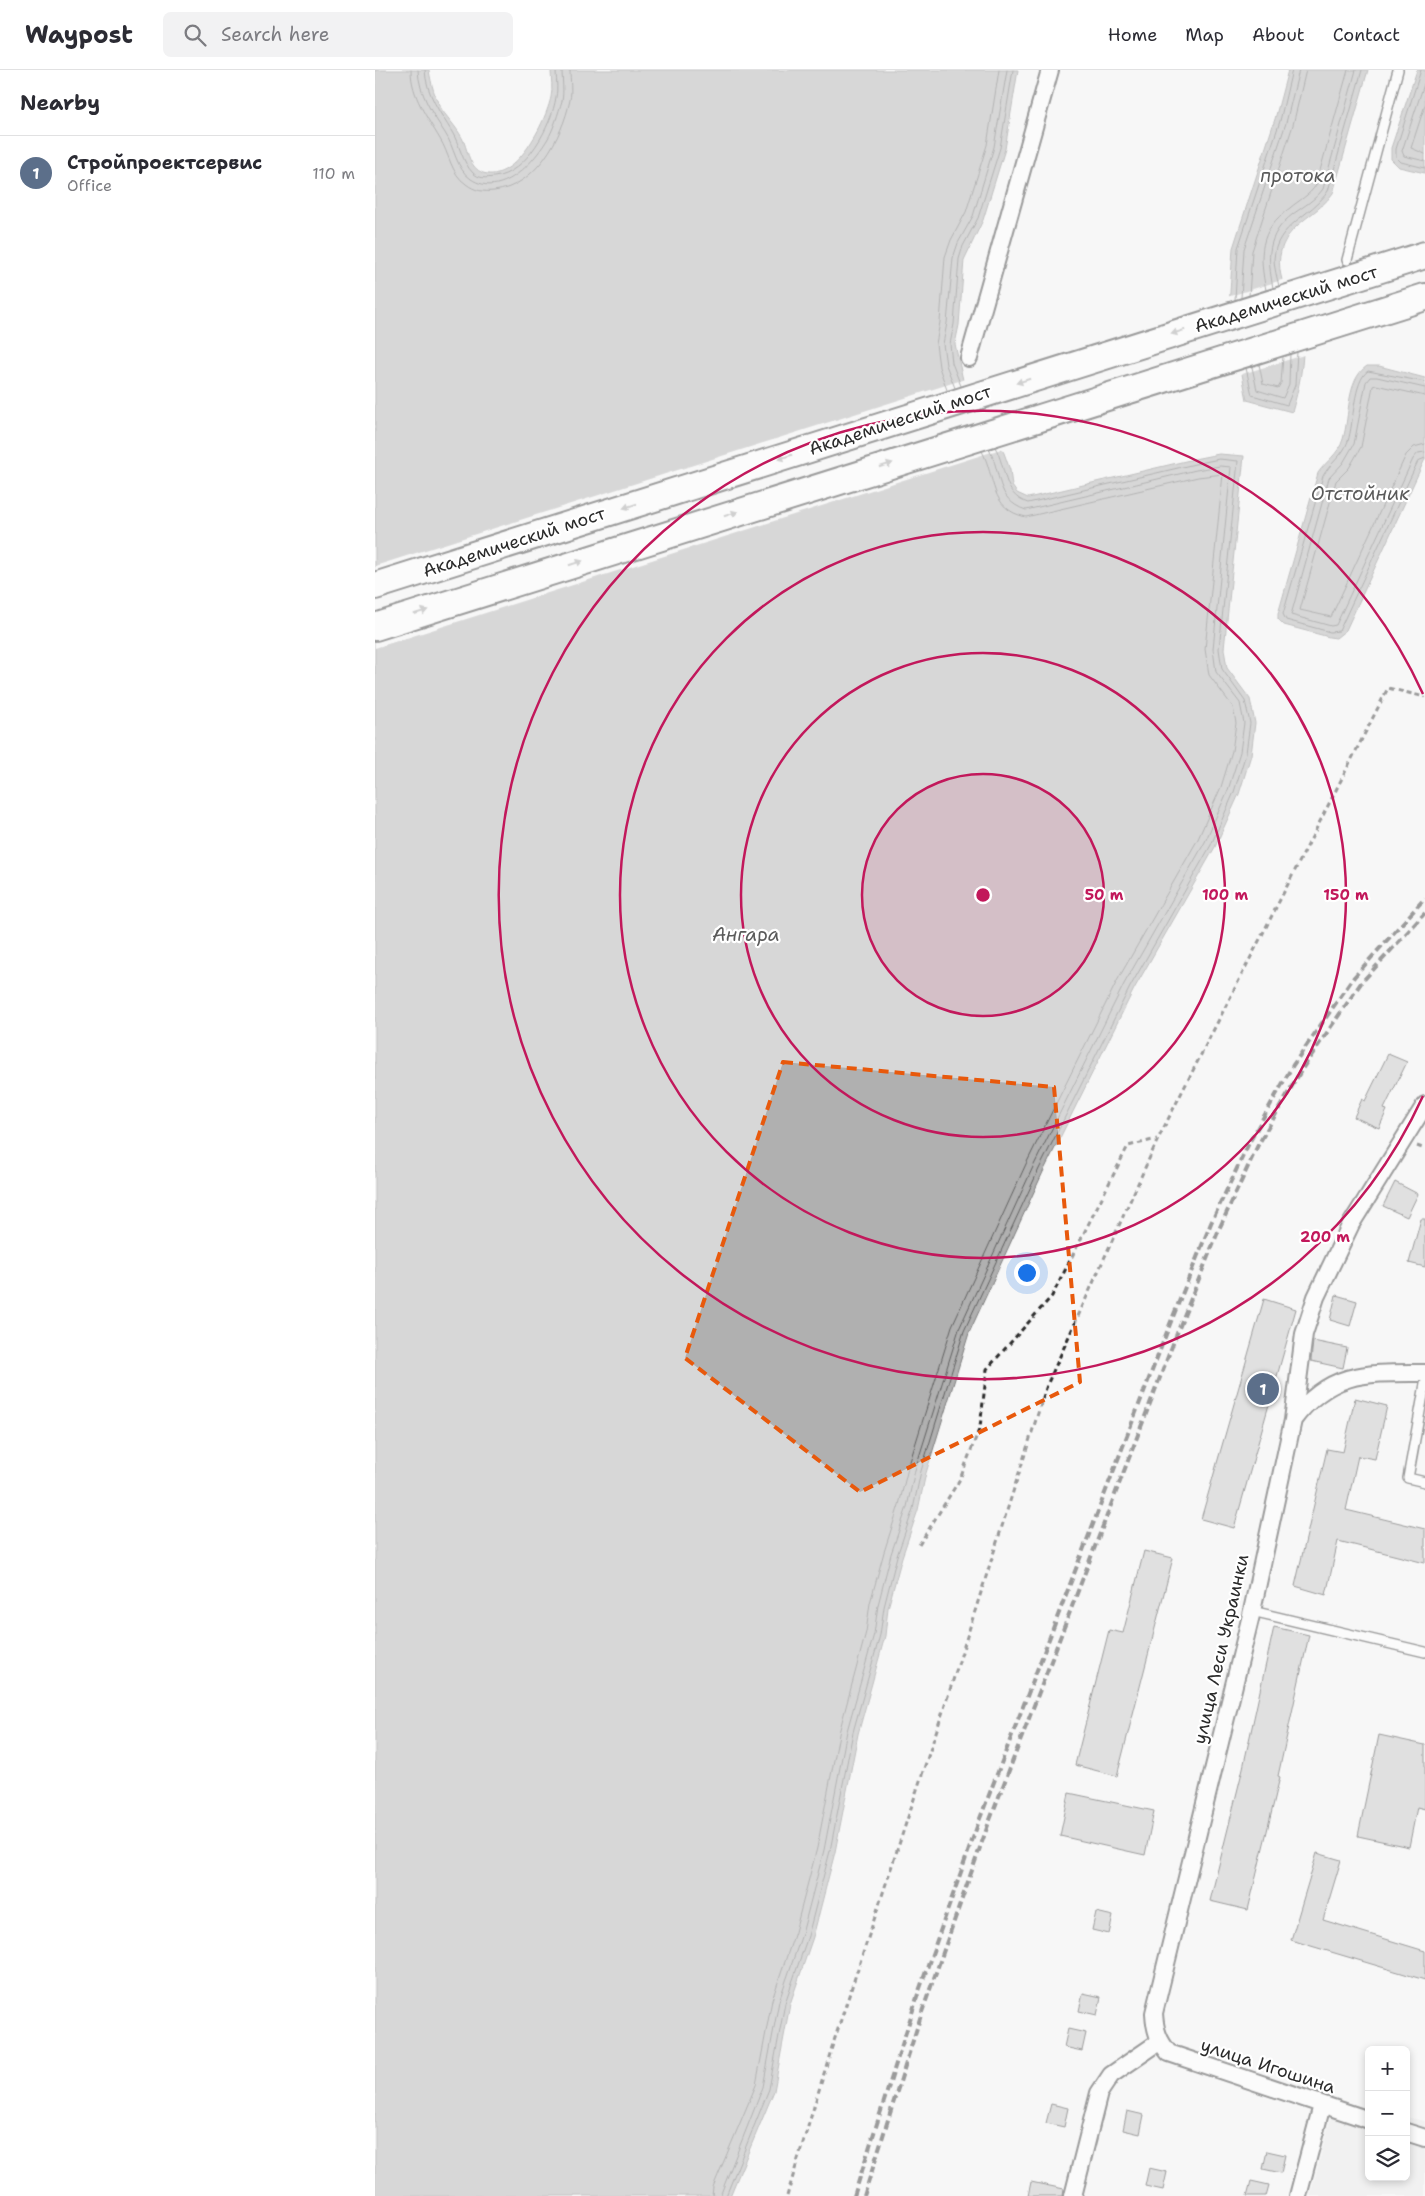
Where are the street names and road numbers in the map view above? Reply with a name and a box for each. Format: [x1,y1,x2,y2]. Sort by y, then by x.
street label: Академический мост [1191,259,1381,338]
street label: Академический мост [806,379,995,461]
street label: Академический мост [420,501,609,583]
street label: улица Леси Украинки [1187,1552,1255,1746]
street label: улица Игошина [1198,2033,1338,2099]

